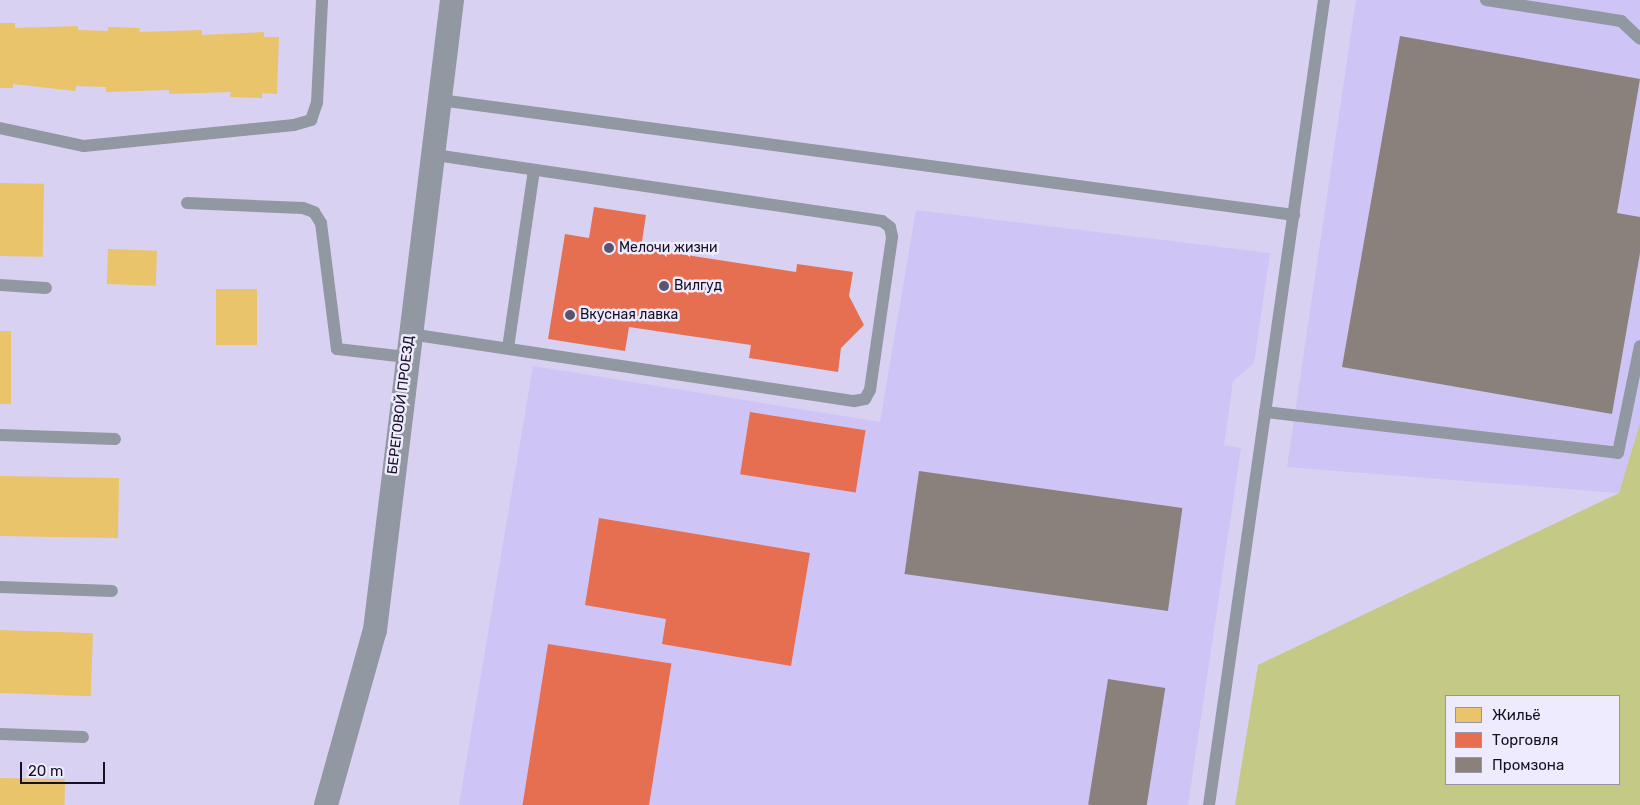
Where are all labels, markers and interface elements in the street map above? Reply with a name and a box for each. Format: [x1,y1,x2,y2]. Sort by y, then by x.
place label: Мелочи жизни [619,240,718,256]
marker: Мелочи жизни [603,242,615,254]
place label: Вилгуд [674,278,722,294]
marker: Вилгуд [658,280,670,292]
place label: Вкусная лавка [580,307,678,323]
marker: Вкусная лавка [564,309,576,321]
street label: БЕРЕГОВОЙ ПРОЕЗД [384,335,418,475]
legend [1445,695,1620,785]
text: Жильё [1492,706,1541,724]
text: Торговля [1492,731,1558,749]
scale bar [22,752,108,784]
text: Промзона [1492,756,1564,774]
text: 20 m [28,762,63,780]

